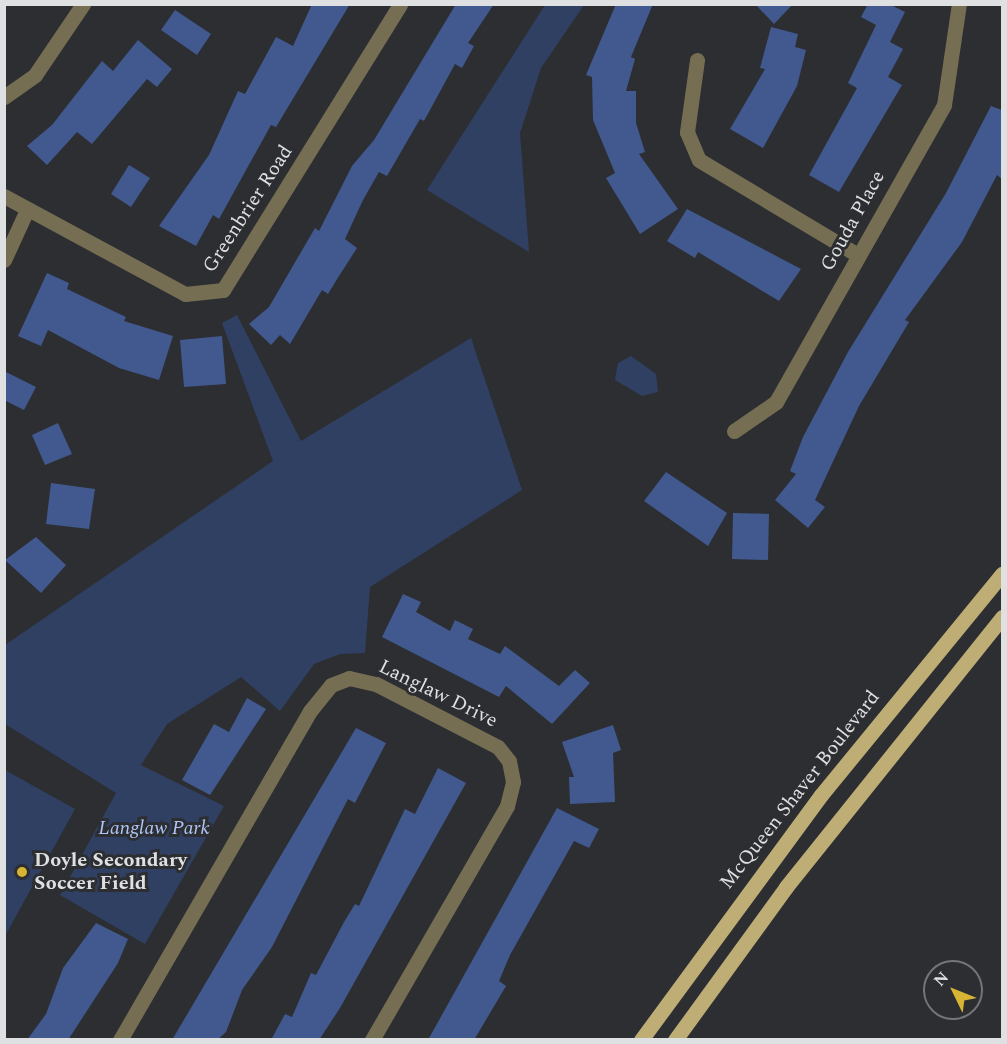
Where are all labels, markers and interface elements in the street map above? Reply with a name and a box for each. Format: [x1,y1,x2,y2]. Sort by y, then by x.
street label: Greenbrier Road [198,141,298,277]
street label: Gouda Place [816,167,890,275]
street label: Langlaw Drive [375,655,501,733]
street label: McQueen Shaver Boulevard [715,686,885,894]
park label: Langlaw Park [98,816,210,840]
place label: Doyle Secondary Soccer Field [34,849,187,896]
marker: Doyle Secondary Soccer Field [15,865,29,879]
north arrow [923,960,983,1020]
text: N [928,966,955,992]

